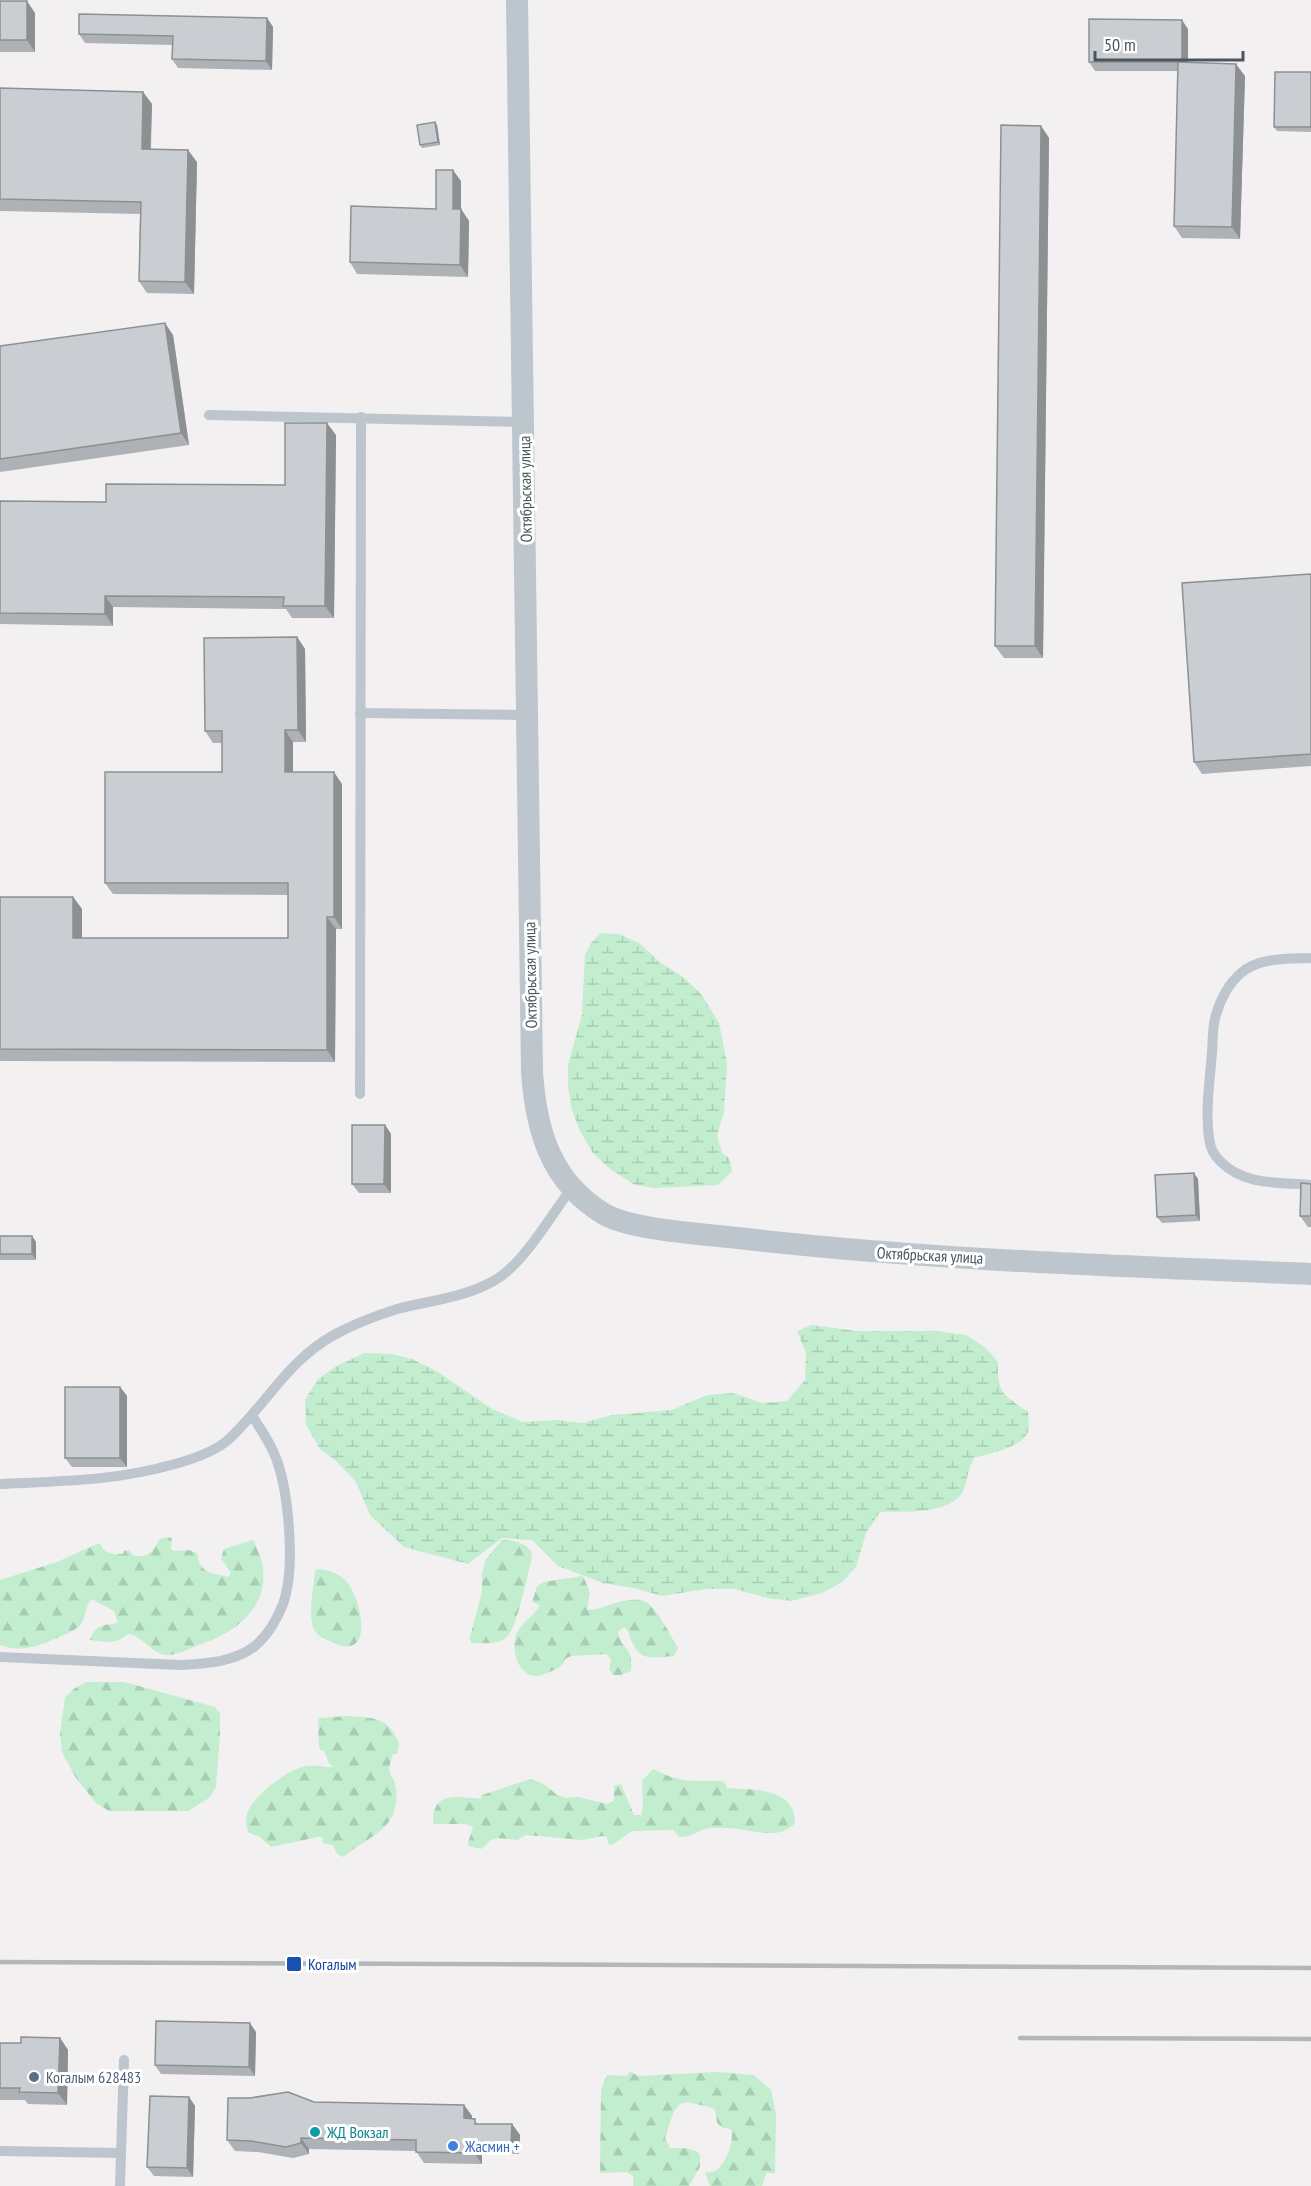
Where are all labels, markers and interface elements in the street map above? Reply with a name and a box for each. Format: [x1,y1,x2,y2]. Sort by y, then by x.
scale bar [1095,24,1244,62]
text: 50 m [1104,33,1136,56]
street label: Октябрьская улица [514,435,536,543]
street label: Октябрьская улица [519,921,541,1029]
street label: Октябрьская улица [876,1242,984,1268]
place label: Когалым [308,1954,357,1974]
marker: Когалым [285,1955,303,1973]
place label: Когалым 628483 [46,2067,141,2087]
marker: Когалым 628483 [27,2070,41,2084]
place label: ЖД Вокзал [326,2122,389,2142]
marker: ЖД Вокзал [308,2125,322,2139]
place label: Жасмин + [464,2136,520,2156]
marker: Жасмин + [446,2139,460,2153]

